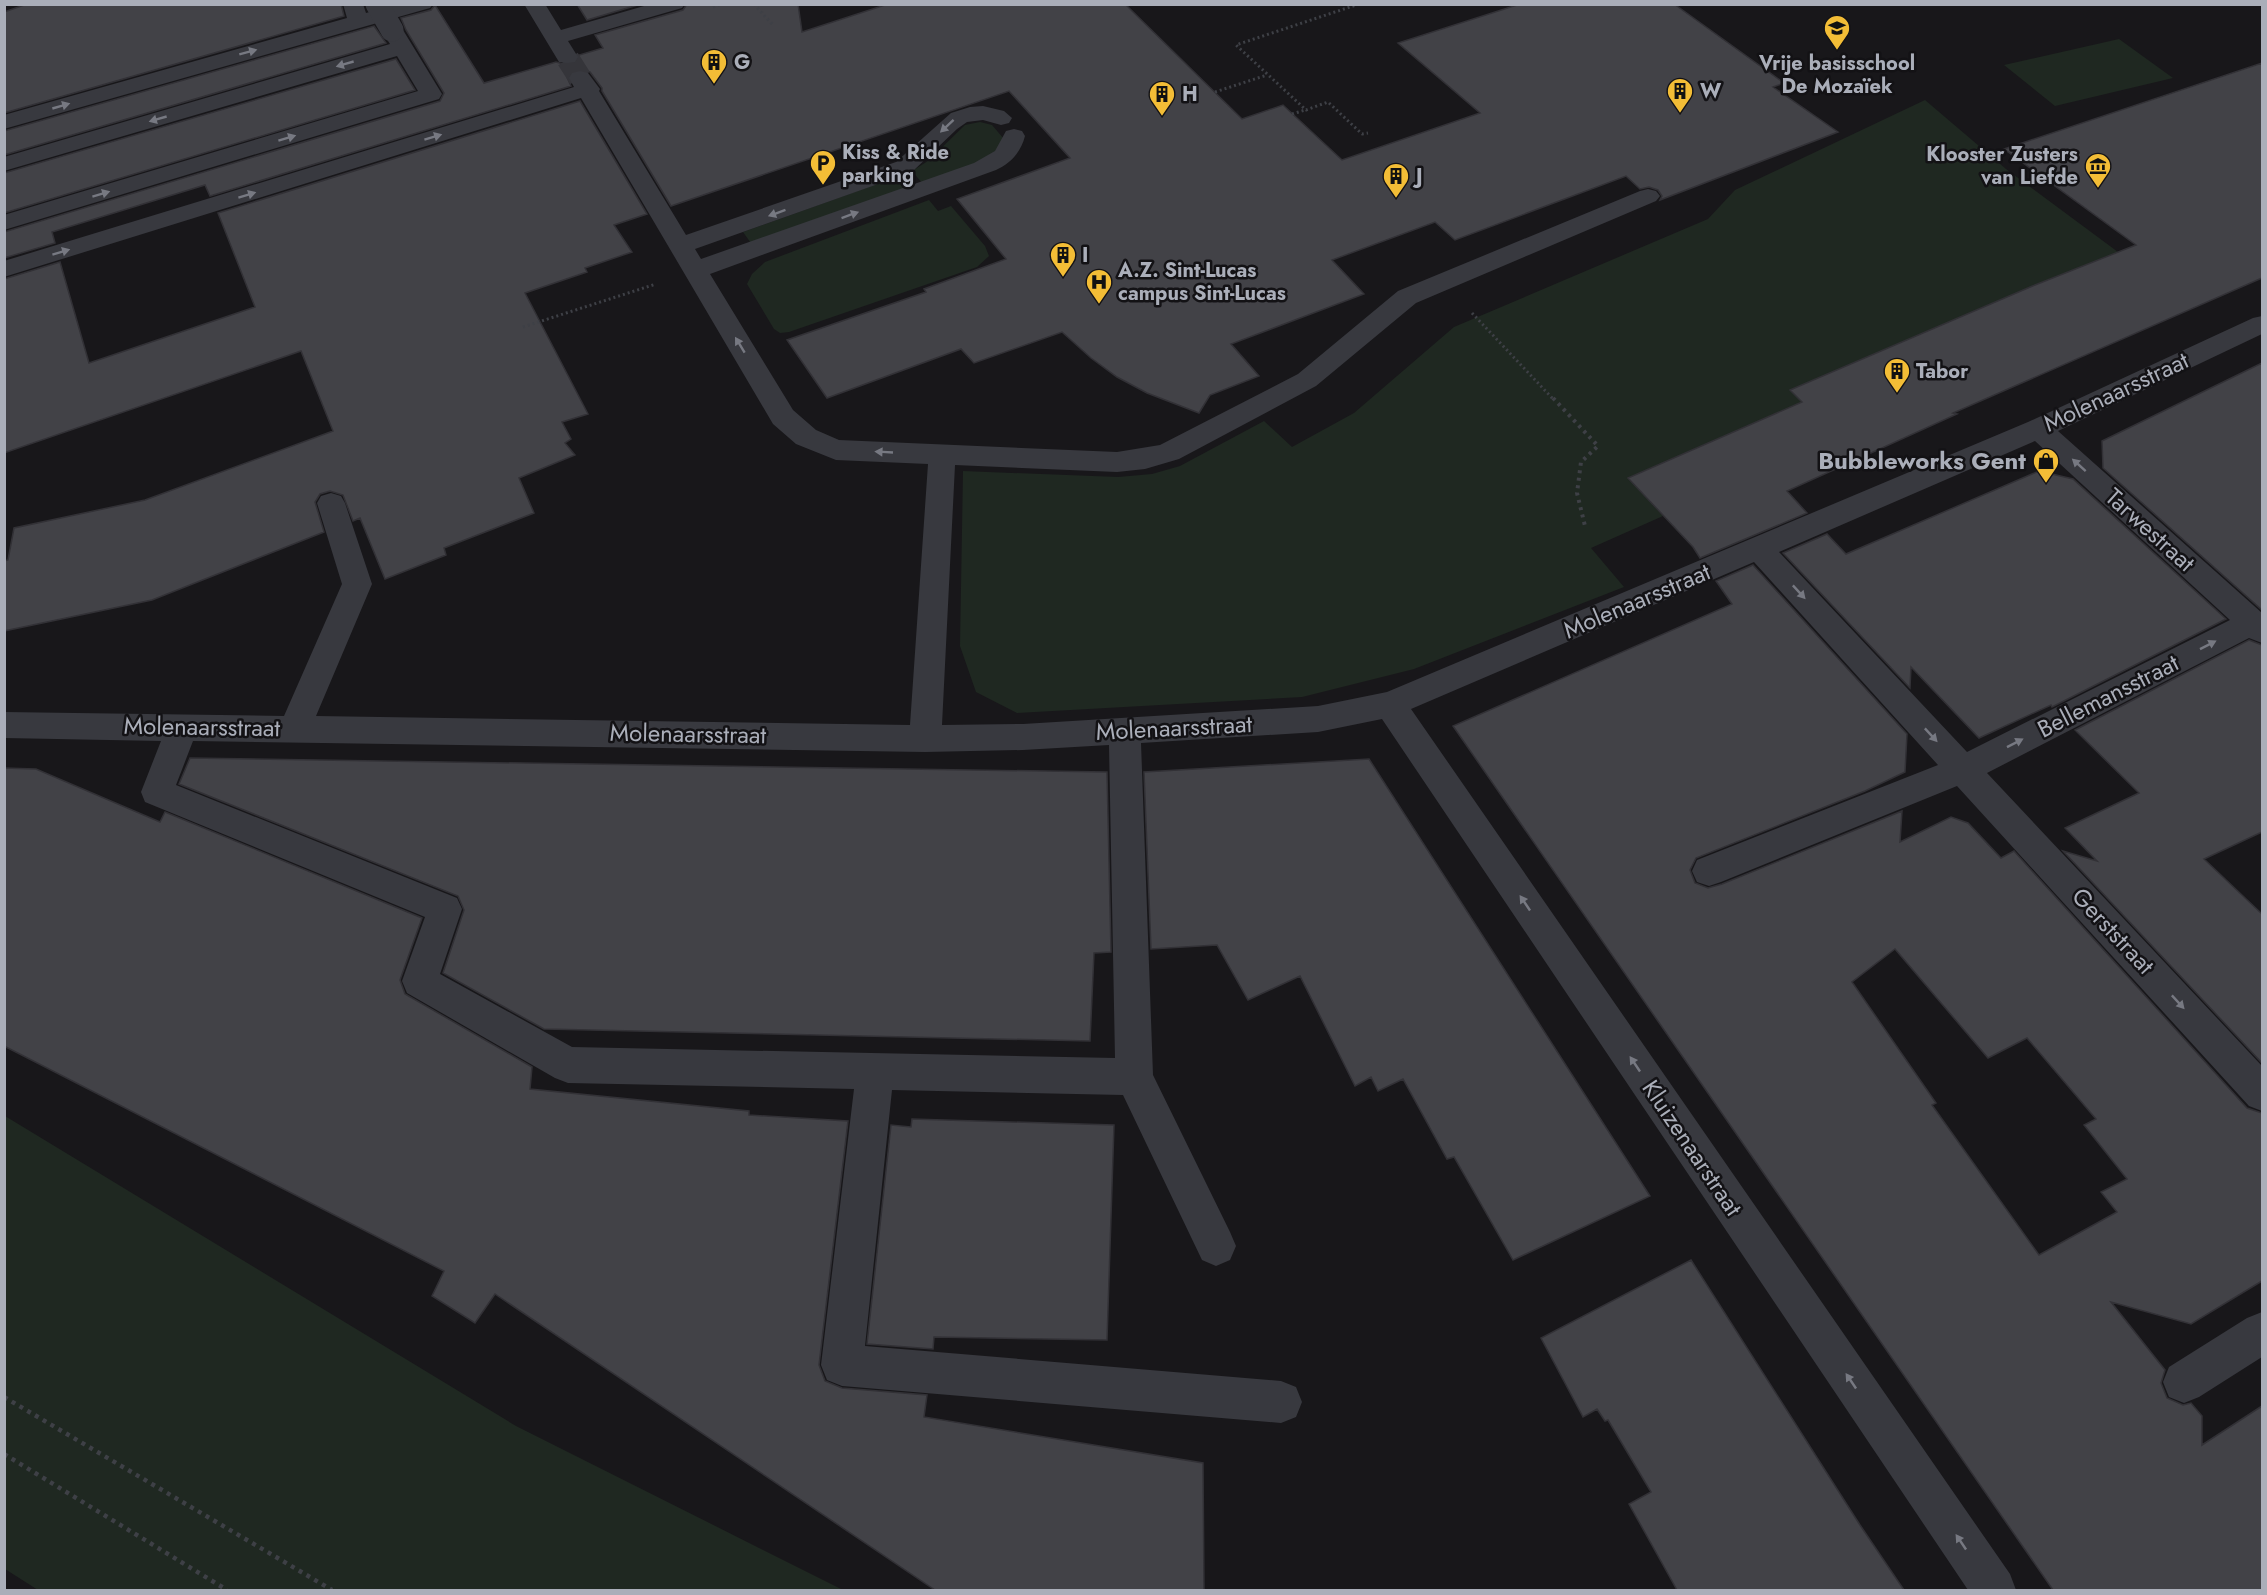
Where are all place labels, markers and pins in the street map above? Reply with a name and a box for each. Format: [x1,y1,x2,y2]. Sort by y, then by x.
school or university icon: Vrije basisschool De Mozaïek [1822,13,1852,51]
building icon: G [699,47,729,85]
place label: G [734,48,750,77]
place label: Vrije basisschool De Mozaïek [1758,49,1915,101]
building icon: W [1665,76,1695,114]
place label: W [1700,77,1722,106]
building icon: H [1147,79,1177,117]
place label: H [1182,80,1198,109]
place label: Kiss & Ride parking [842,138,949,190]
place label: Klooster Zusters van Liefde [1926,140,2078,192]
parking icon: Kiss & Ride parking [808,148,838,186]
museum icon: Klooster Zusters van Liefde [2083,151,2113,189]
building icon: J [1381,161,1411,199]
place label: J [1412,162,1423,191]
building icon: I [1048,240,1078,278]
place label: I [1082,241,1088,270]
place label: A.Z. Sint-Lucas campus Sint-Lucas [1117,256,1286,308]
hospital icon: A.Z. Sint-Lucas campus Sint-Lucas [1084,267,1114,305]
building icon: Tabor [1882,356,1912,394]
place label: Tabor [1916,357,1969,386]
place label: Bubbleworks Gent [1818,443,2026,478]
shop icon: Bubbleworks Gent [2031,446,2061,484]

